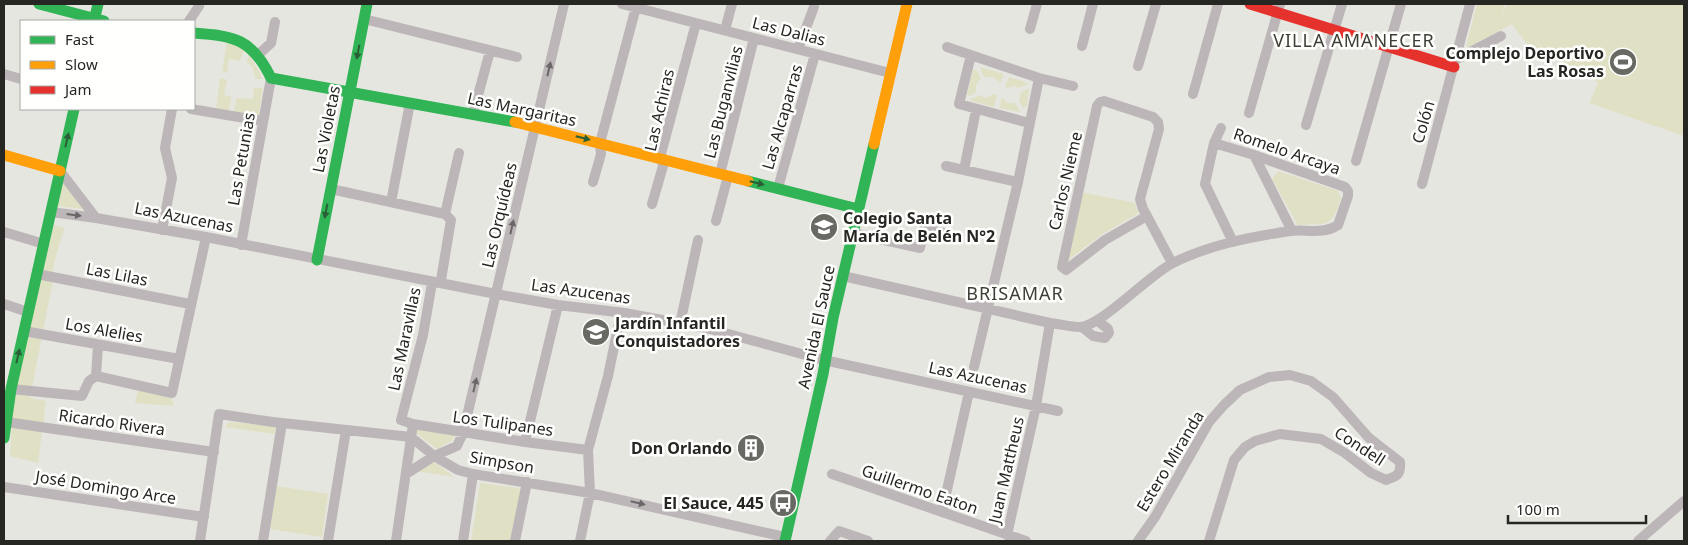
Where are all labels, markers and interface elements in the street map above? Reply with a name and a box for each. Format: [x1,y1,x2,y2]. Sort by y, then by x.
street label: Las Dalias [750,11,828,51]
legend [20,20,195,110]
district label: VILLA AMANECER [1273,28,1435,52]
text: Fast [65,29,94,49]
place label: Complejo Deportivo Las Rosas [1445,42,1604,82]
street label: Las Buganvilias [698,43,748,161]
one-way arrow [353,44,361,60]
sports icon: Complejo Deportivo Las Rosas [1608,47,1638,77]
text: Slow [65,54,98,74]
one-way arrow [545,61,553,76]
street label: Las Alcaparras [756,62,808,172]
street label: Las Achiras [639,67,679,153]
text: Jam [63,79,92,99]
street label: Las Violetas [307,84,345,174]
street label: Las Margaritas [465,87,579,131]
street label: Colón [1406,98,1440,146]
street label: Las Petunias [222,111,260,207]
street label: Romelo Arcaya [1231,122,1343,180]
street label: Carlos Nieme [1043,130,1087,232]
one-way arrow [63,133,71,148]
one-way arrow [575,134,590,142]
street label: Las Orquídeas [476,160,522,270]
one-way arrow [750,179,765,187]
street label: Las Azucenas [133,197,235,237]
one-way arrow [322,203,330,219]
place label: Colegio Santa María de Belén N°2 [843,207,995,247]
one-way arrow [66,211,82,219]
school or university icon: Colegio Santa María de Belén N°2 [809,212,839,242]
one-way arrow [508,220,516,235]
street label: Las Lilas [84,257,150,291]
street label: Avenida El Sauce [792,263,840,391]
street label: Las Azucenas [530,273,632,309]
district label: BRISAMAR [966,281,1064,305]
street label: Las Maravillas [382,285,426,393]
street label: Los Alelies [64,312,144,348]
place label: Jardín Infantil Conquistadores [613,312,740,352]
school or university icon: Jardín Infantil Conquistadores [581,317,611,347]
one-way arrow [14,348,22,363]
street label: Las Azucenas [927,356,1029,398]
one-way arrow [471,378,479,393]
street label: Ricardo Rivera [57,404,167,440]
street label: Los Tulipanes [451,405,555,441]
street label: Estero Miranda [1131,406,1209,516]
street label: Juan Mattheus [983,415,1029,527]
street label: Condell [1330,421,1390,471]
building icon: Don Orlando [736,433,766,463]
place label: Don Orlando [631,437,732,459]
street label: Simpson [468,446,536,478]
street label: Guillermo Eaton [859,459,981,519]
street label: José Domingo Arce [32,465,178,509]
bus stop icon: El Sauce, 445 [768,488,798,518]
place label: El Sauce, 445 [663,492,764,514]
scale bar [1508,492,1646,524]
one-way arrow [630,499,645,507]
text: 100 m [1516,499,1560,519]

